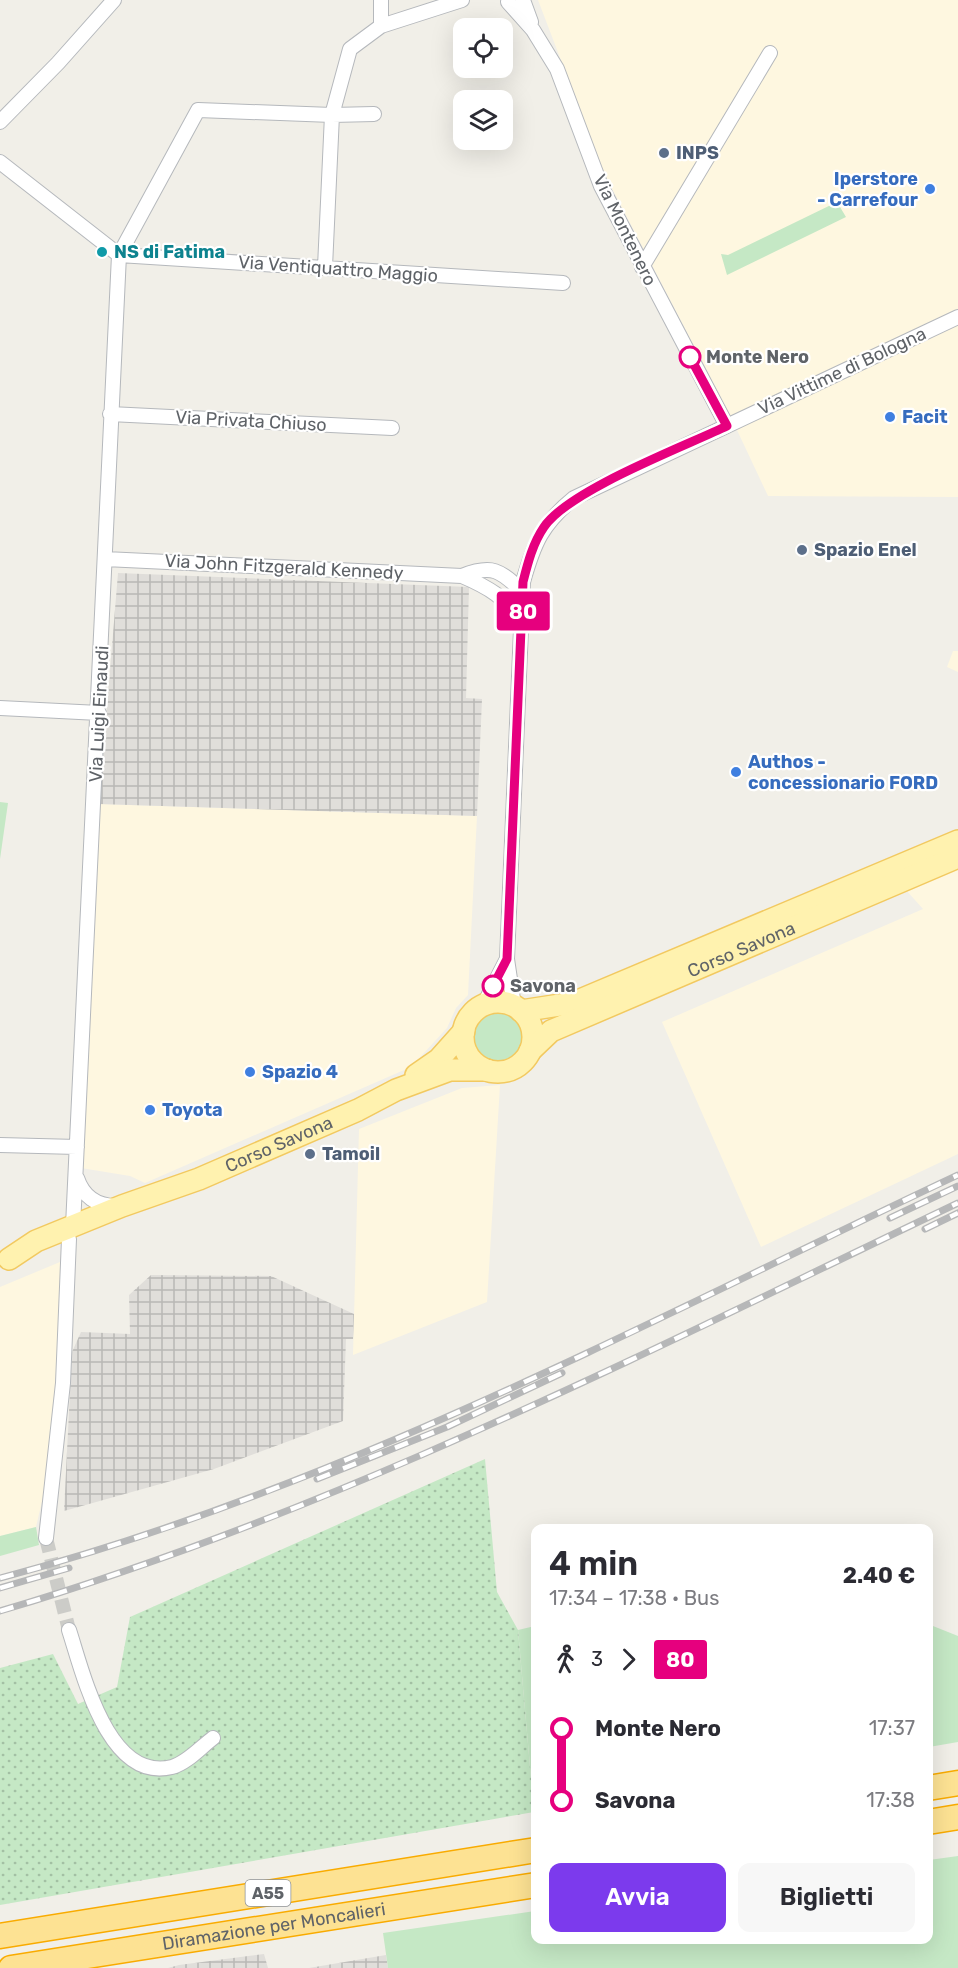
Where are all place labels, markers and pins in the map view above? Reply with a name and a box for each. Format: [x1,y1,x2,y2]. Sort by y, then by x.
place label: INPS [676,142,719,164]
marker: INPS [657,146,671,160]
place label: Iperstore - Carrefour [817,168,918,211]
marker: Iperstore - Carrefour [923,182,937,196]
place label: NS di Fatima [114,241,225,263]
marker: NS di Fatima [95,245,109,259]
marker: Monte Nero [679,346,701,368]
place label: Monte Nero [706,346,809,368]
place label: Facit [902,406,948,428]
marker: Facit [883,410,897,424]
place label: Spazio Enel [814,539,917,561]
marker: Spazio Enel [795,543,809,557]
place label: Authos - concessionario FORD [748,751,938,794]
marker: Authos - concessionario FORD [729,765,743,779]
marker: Savona [482,975,504,997]
place label: Savona [510,975,576,997]
place label: Spazio 4 [262,1061,338,1083]
marker: Spazio 4 [243,1065,257,1079]
place label: Toyota [162,1099,223,1121]
marker: Toyota [143,1103,157,1117]
place label: Tamoil [322,1143,380,1165]
marker: Tamoil [303,1147,317,1161]

